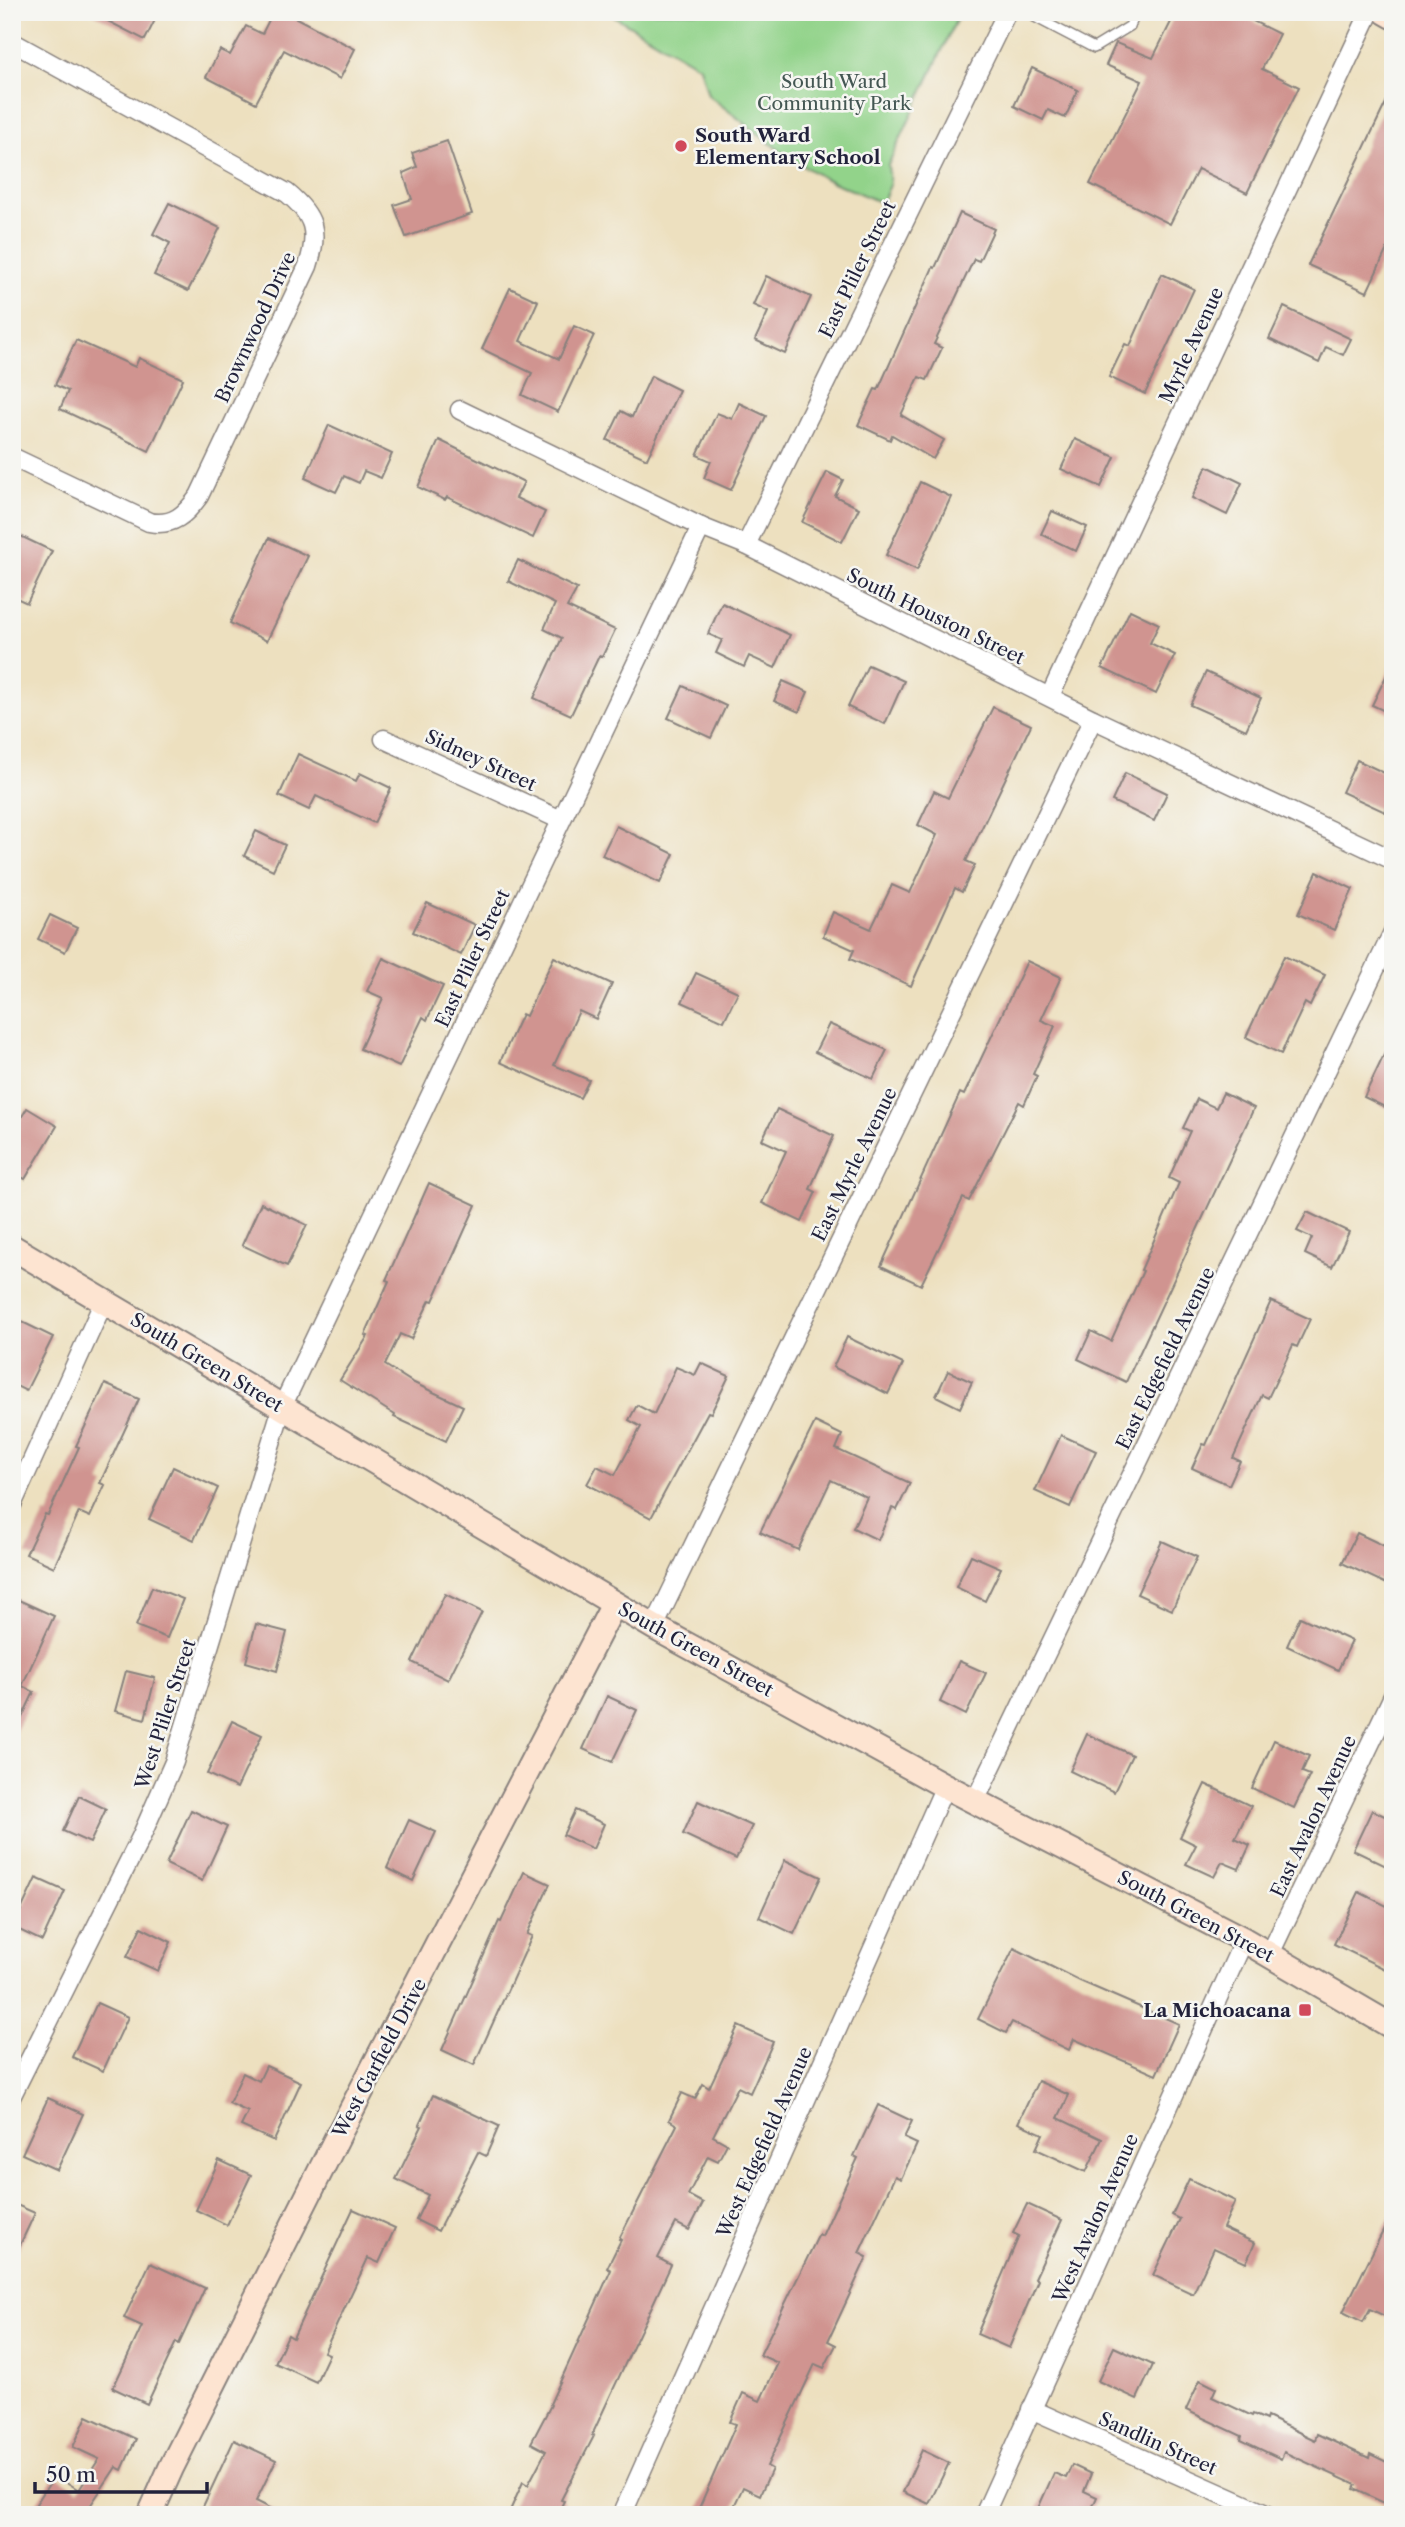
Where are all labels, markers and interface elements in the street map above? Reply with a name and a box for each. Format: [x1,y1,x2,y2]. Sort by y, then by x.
park label: South Ward Community Park [757,70,912,115]
place label: South Ward Elementary School [695,124,881,169]
marker: South Ward Elementary School [673,138,689,154]
street label: East Pliler Street [814,197,901,342]
street label: Brownwood Drive [210,248,300,406]
street label: Myrle Avenue [1155,284,1228,407]
street label: South Houston Street [843,563,1029,670]
street label: Sidney Street [422,725,540,796]
street label: East Pliler Street [430,885,515,1031]
street label: East Myrle Avenue [807,1083,902,1245]
street label: East Edgefield Avenue [1111,1263,1220,1453]
street label: South Green Street [126,1308,287,1417]
street label: South Green Street [614,1597,777,1702]
street label: West Pliler Street [130,1636,201,1793]
street label: East Avalon Avenue [1266,1732,1361,1901]
street label: South Green Street [1114,1866,1278,1967]
street label: West Garfield Drive [327,1975,431,2143]
place label: La Michoacana [1143,1999,1292,2022]
marker: La Michoacana [1297,2002,1313,2018]
street label: West Edgefield Avenue [712,2043,817,2242]
street label: West Avalon Avenue [1047,2130,1143,2307]
street label: Sandlin Street [1095,2407,1221,2480]
scale bar [35,2450,206,2494]
text: 50 m [46,2462,96,2487]

